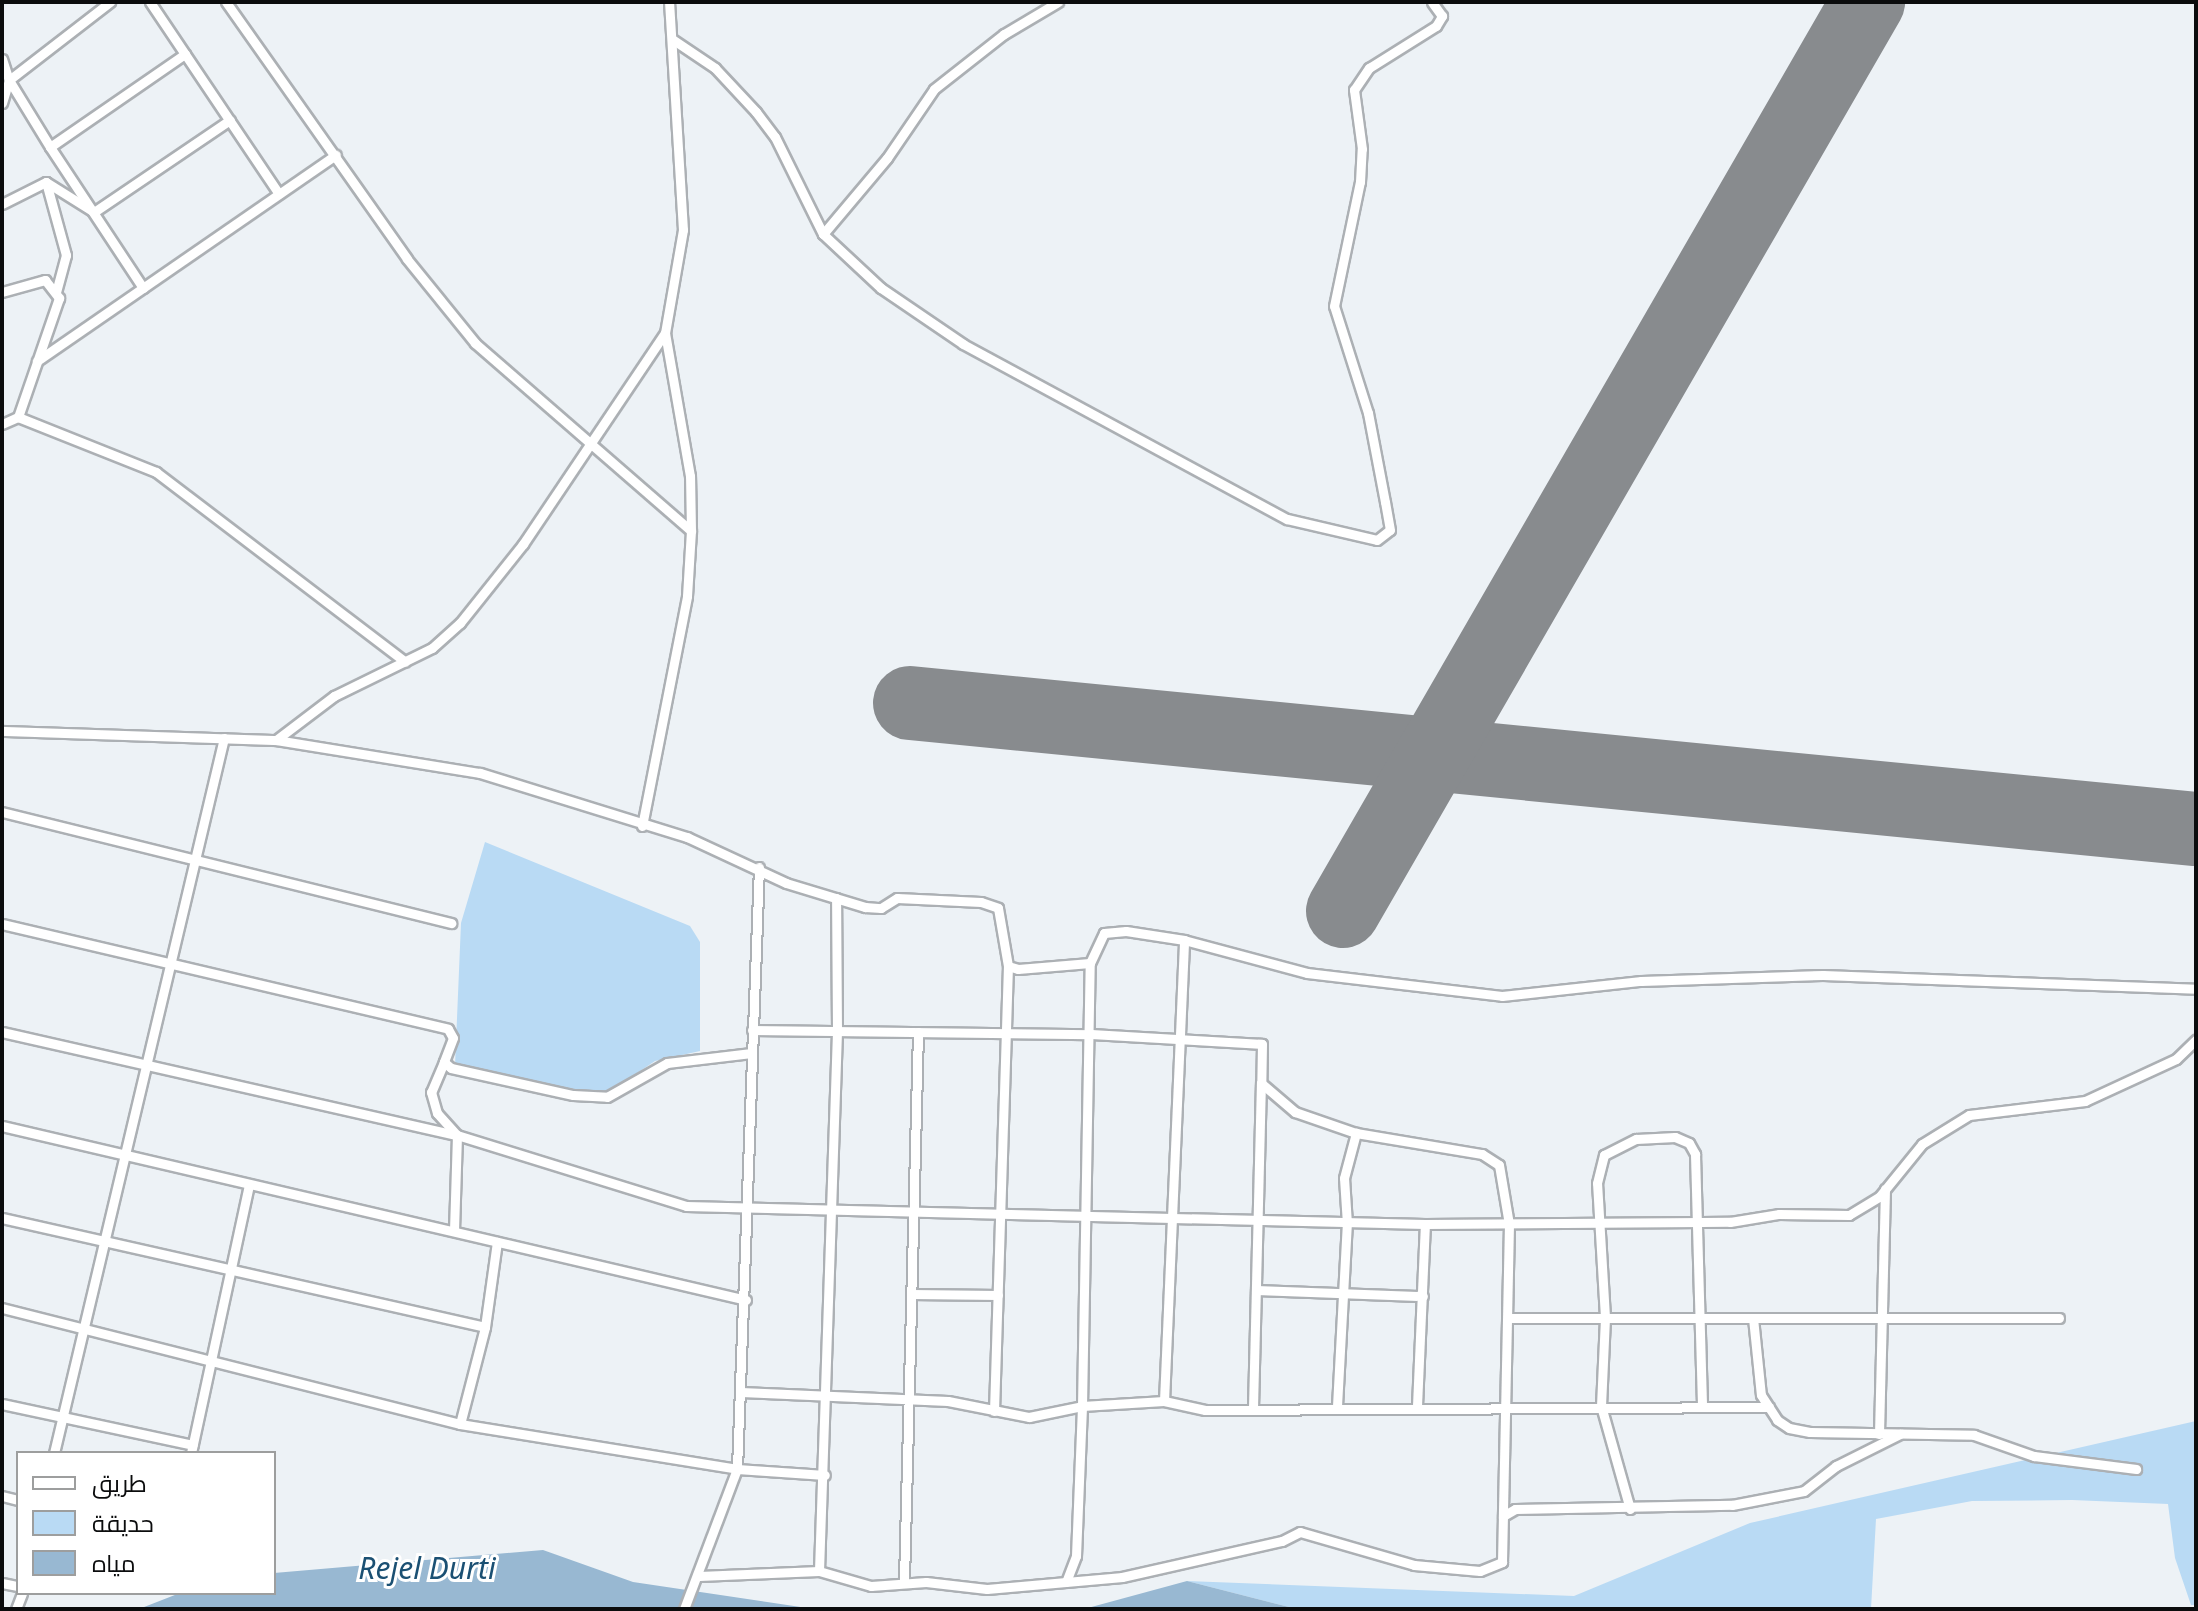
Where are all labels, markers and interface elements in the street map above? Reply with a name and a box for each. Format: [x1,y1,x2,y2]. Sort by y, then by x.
legend [16,1451,276,1595]
text: طريق [92,1466,147,1499]
text: حديقة [92,1506,154,1539]
text: مياه [92,1546,136,1579]
water label: Rejel Durti [358,1550,496,1586]

